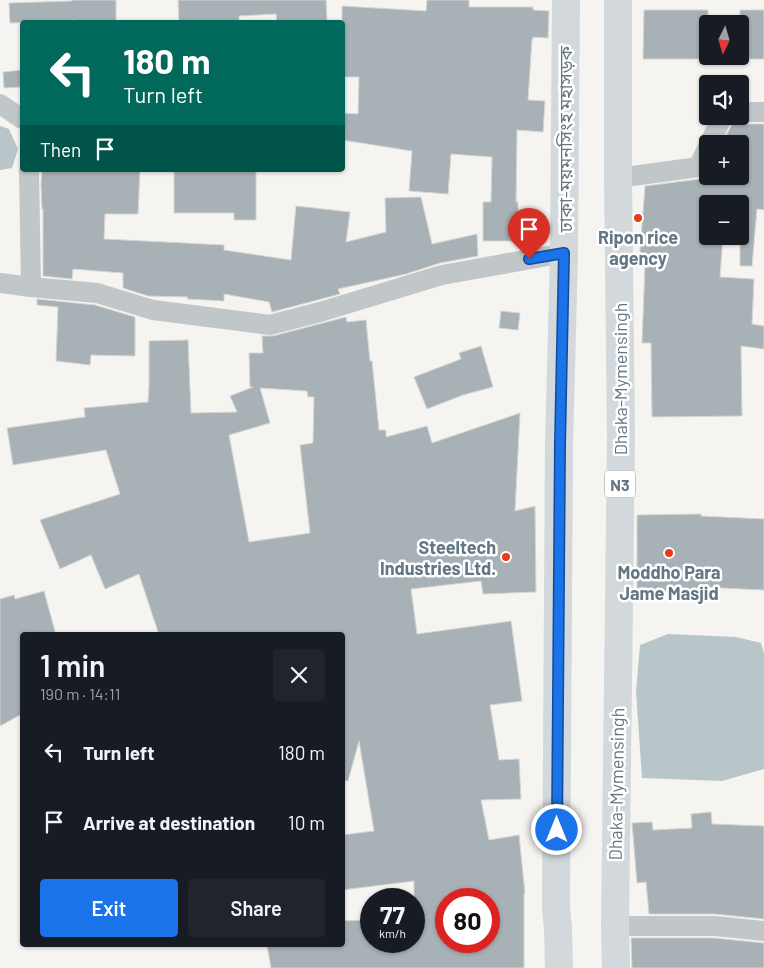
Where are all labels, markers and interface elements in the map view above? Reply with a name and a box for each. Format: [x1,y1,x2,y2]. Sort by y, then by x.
north arrow [699,15,749,65]
map controls [699,15,749,245]
text: 180 m [123,39,211,81]
icon: left [40,40,105,105]
street label: ঢাকা-ময়মনসিংহ মহাসড়ক [554,45,576,233]
button: sound [699,75,749,125]
text: Turn left [123,81,203,107]
icon: arrive [91,135,119,163]
button: + [699,135,749,185]
text: Then [40,138,81,161]
button: − [699,195,749,245]
pin [508,208,550,259]
marker: Ripon rice agency [632,212,644,224]
icon: arrive [515,215,543,243]
place label: Ripon rice agency [598,226,678,269]
street label: Dhaka-Mymensingh [609,303,631,455]
road number: N3 [605,470,635,498]
place label: Steeltech Industries Ltd. [380,536,496,579]
marker: Moddho Para Jame Masjid [663,547,675,559]
marker: Steeltech Industries Ltd. [500,551,512,563]
place label: Moddho Para Jame Masjid [617,561,721,604]
text: 1 min [40,647,105,683]
button: close [273,649,325,701]
text: 190 m · 14:11 [40,684,120,703]
street label: Dhaka-Mymensingh [604,707,628,861]
icon: left [40,738,68,766]
text: Turn left [83,741,154,764]
text: 180 m [278,741,325,764]
position arrow [530,803,582,855]
icon: arrive [40,808,68,836]
text: Arrive at destination [83,811,255,834]
text: 10 m [288,811,325,834]
button: Exit [40,879,178,937]
button: Share [188,879,325,937]
speed limit sign: 80 [435,888,500,953]
text: 77 [380,899,405,929]
text: km/h [379,926,406,940]

